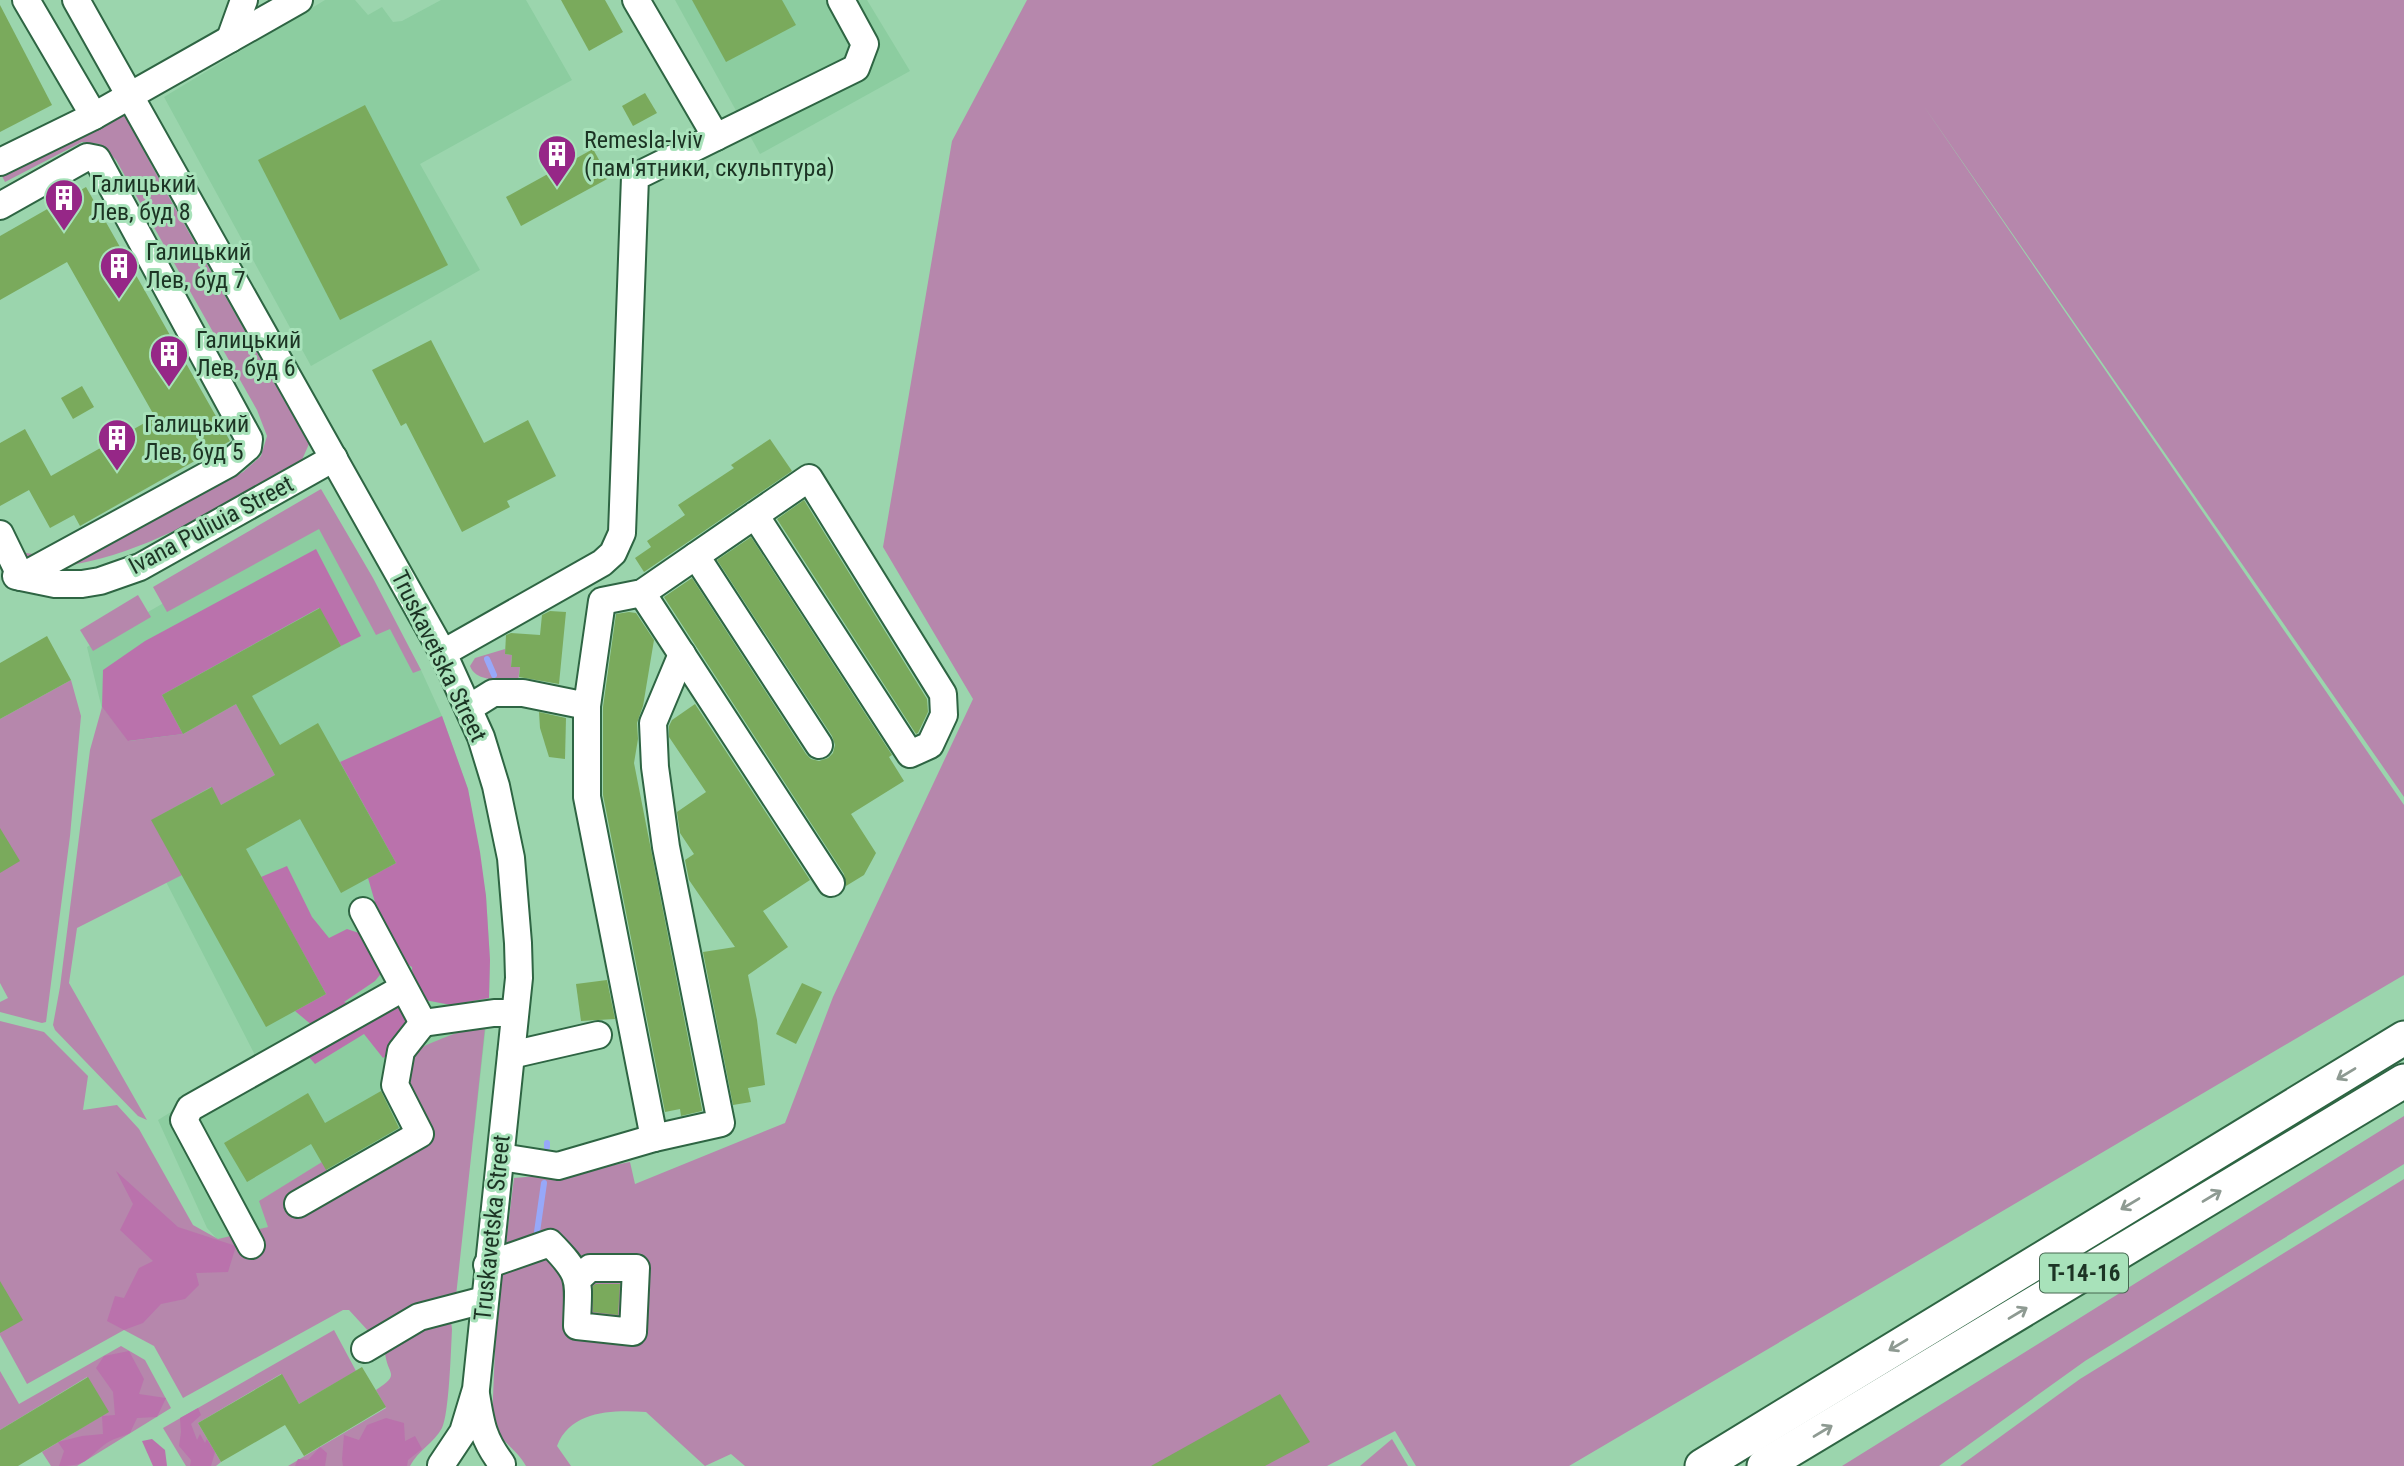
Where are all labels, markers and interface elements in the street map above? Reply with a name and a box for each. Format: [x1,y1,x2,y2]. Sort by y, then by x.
place label: Remesla-lviv (пам'ятники, скульптура) [584,126,835,182]
building icon: Remesla-lviv (пам'ятники, скульптура) [536,133,578,188]
place label: Галицький Лев, буд 8 [91,170,196,226]
building icon: Галицький Лев, буд 8 [43,177,85,232]
place label: Галицький Лев, буд 7 [146,238,251,294]
building icon: Галицький Лев, буд 7 [98,245,140,300]
place label: Галицький Лев, буд 6 [196,326,301,382]
building icon: Галицький Лев, буд 6 [148,333,190,388]
place label: Галицький Лев, буд 5 [144,410,249,466]
building icon: Галицький Лев, буд 5 [96,417,138,472]
street label: Ivana Puliuia Street [124,470,298,580]
street label: Truskavetska Street [385,566,493,746]
one-way arrow [2336,1067,2356,1081]
street label: Truskavetska Street [468,1134,516,1322]
one-way arrow [2202,1189,2222,1203]
one-way arrow [2121,1198,2141,1212]
road number: Т-14-16 [2040,1254,2128,1292]
one-way arrow [2007,1306,2027,1320]
one-way arrow [1888,1338,1908,1352]
one-way arrow [1812,1423,1832,1437]

